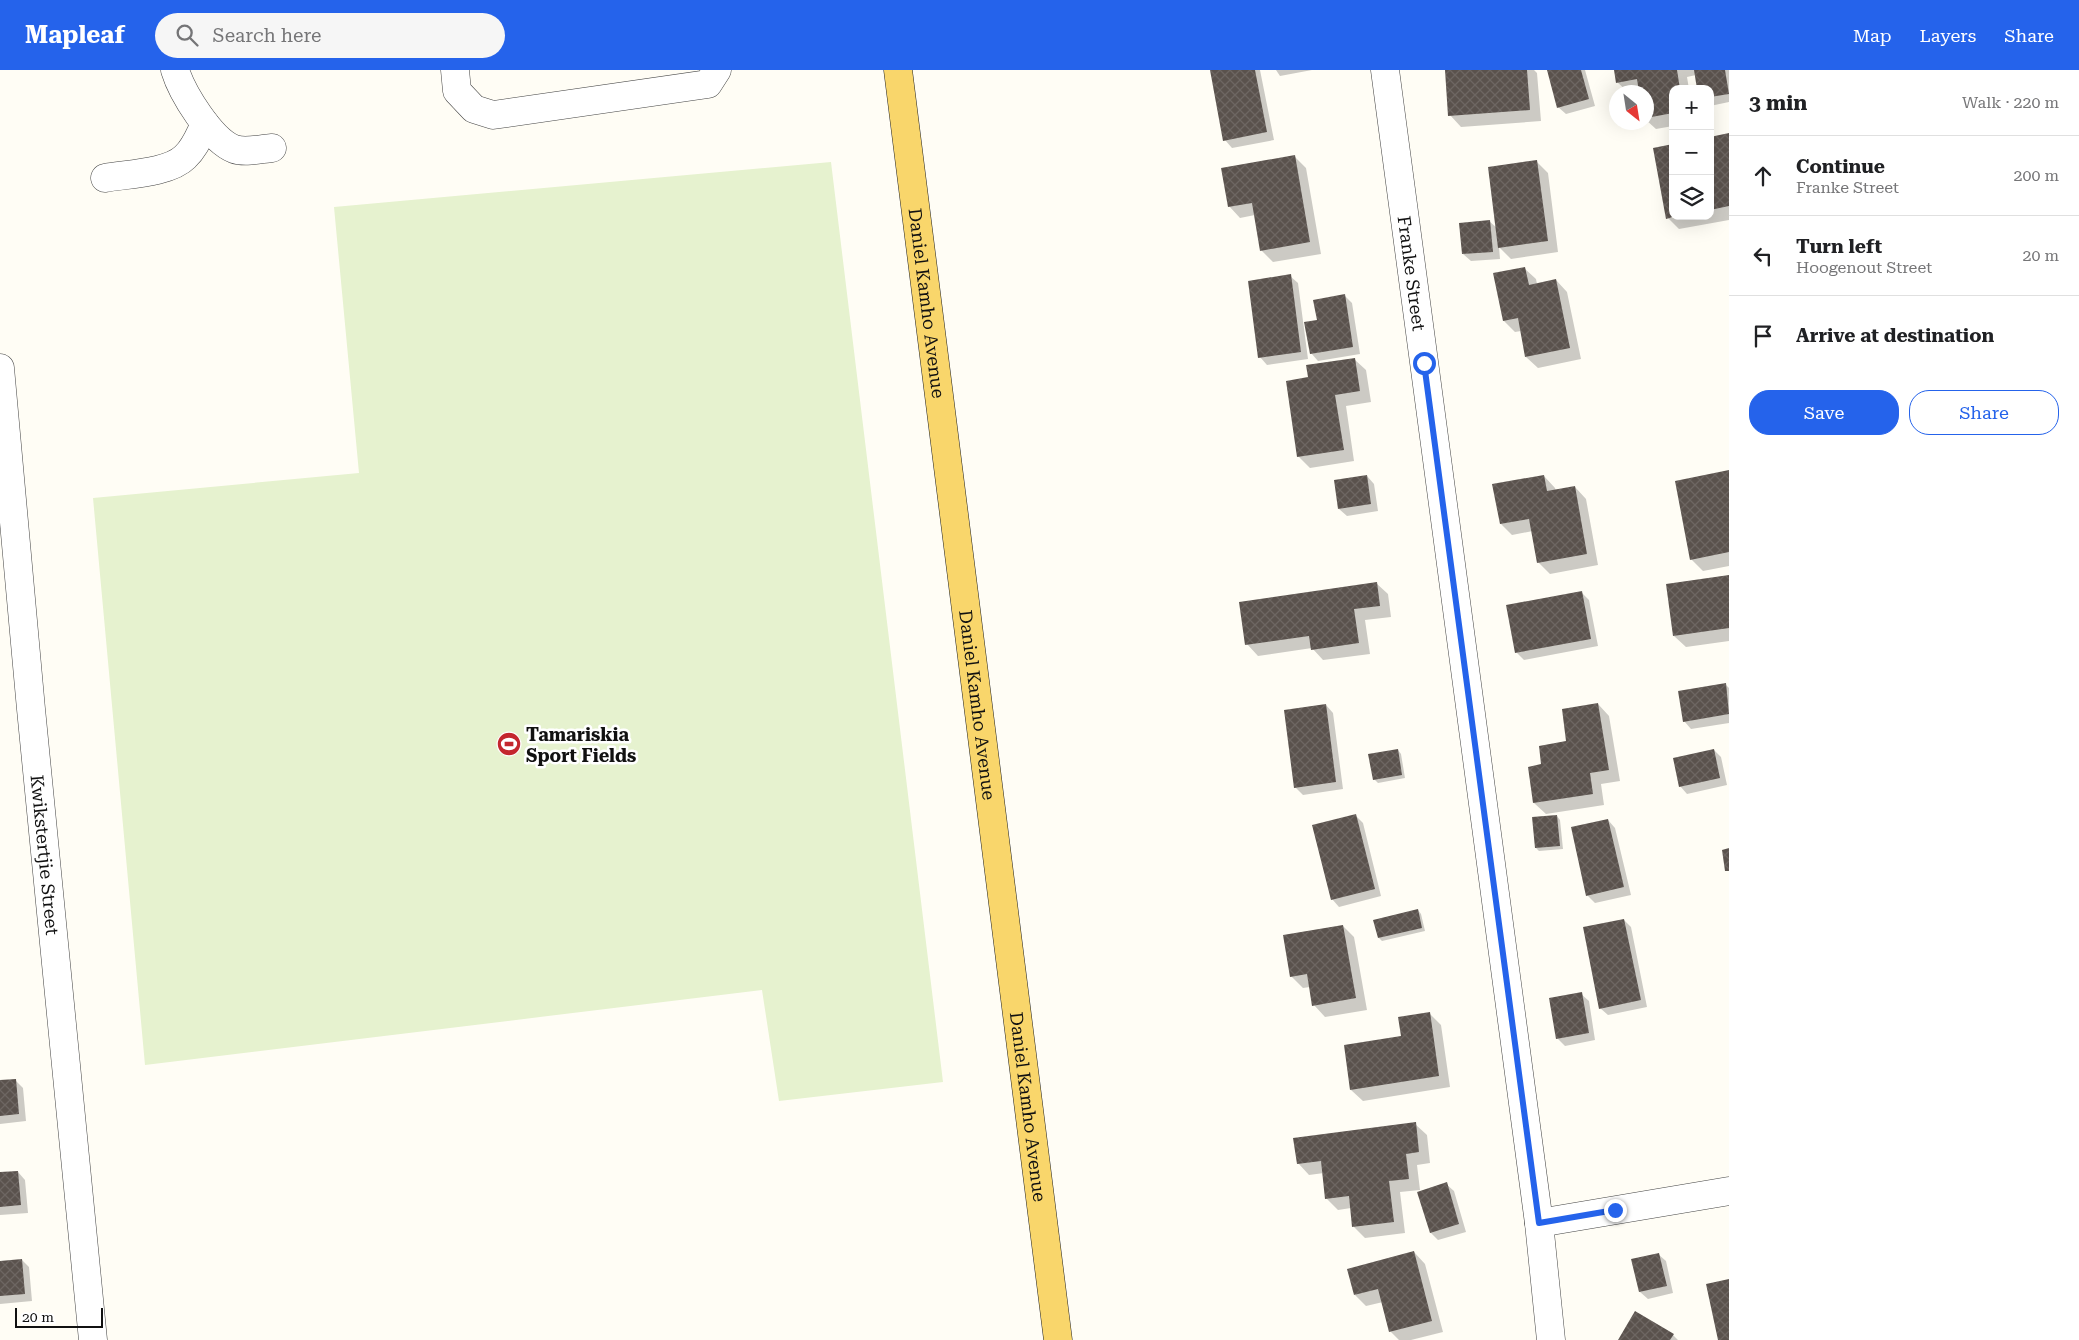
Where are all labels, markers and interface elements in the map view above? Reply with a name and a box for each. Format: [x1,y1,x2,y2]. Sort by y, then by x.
search box [155,13,505,58]
text: Mapleaf [25,21,125,49]
icon: search [173,21,201,49]
text: Search here [213,24,321,47]
text: Map [1853,25,1892,46]
text: Layers [1920,25,1976,46]
text: Share [2004,25,2054,46]
north arrow [1609,85,1654,130]
map controls [1669,85,1714,220]
button: + [1669,85,1714,130]
text: 3 min [1749,91,1807,115]
text: Walk · 220 m [1962,93,2059,112]
button: − [1669,130,1714,175]
text: Continue [1796,155,1885,178]
icon: ahead [1749,162,1777,190]
text: 200 m [2013,166,2059,185]
button: layers [1669,175,1714,220]
text: Franke Street [1796,178,1899,197]
street label: Daniel Kamho Avenue [905,207,950,400]
street label: Franke Street [1394,214,1430,332]
text: Turn left [1796,235,1882,258]
icon: left [1749,242,1777,270]
text: 20 m [2022,246,2059,265]
text: Hoogenout Street [1796,258,1932,277]
icon: arrive [1749,322,1777,350]
text: Arrive at destination [1796,324,1994,347]
route start [1413,352,1436,375]
button: Save [1749,390,1899,435]
button: Share [1909,390,2059,435]
street label: Daniel Kamho Avenue [956,609,1000,801]
place label: Tamariskia Sport Fields [526,724,636,766]
sports icon: Tamariskia Sport Fields [496,731,522,757]
street label: Kwikstertjie Street [27,774,64,936]
street label: Daniel Kamho Avenue [1006,1011,1051,1203]
route end [1604,1199,1627,1222]
scale bar [15,1305,102,1328]
text: 20 m [22,1309,54,1325]

